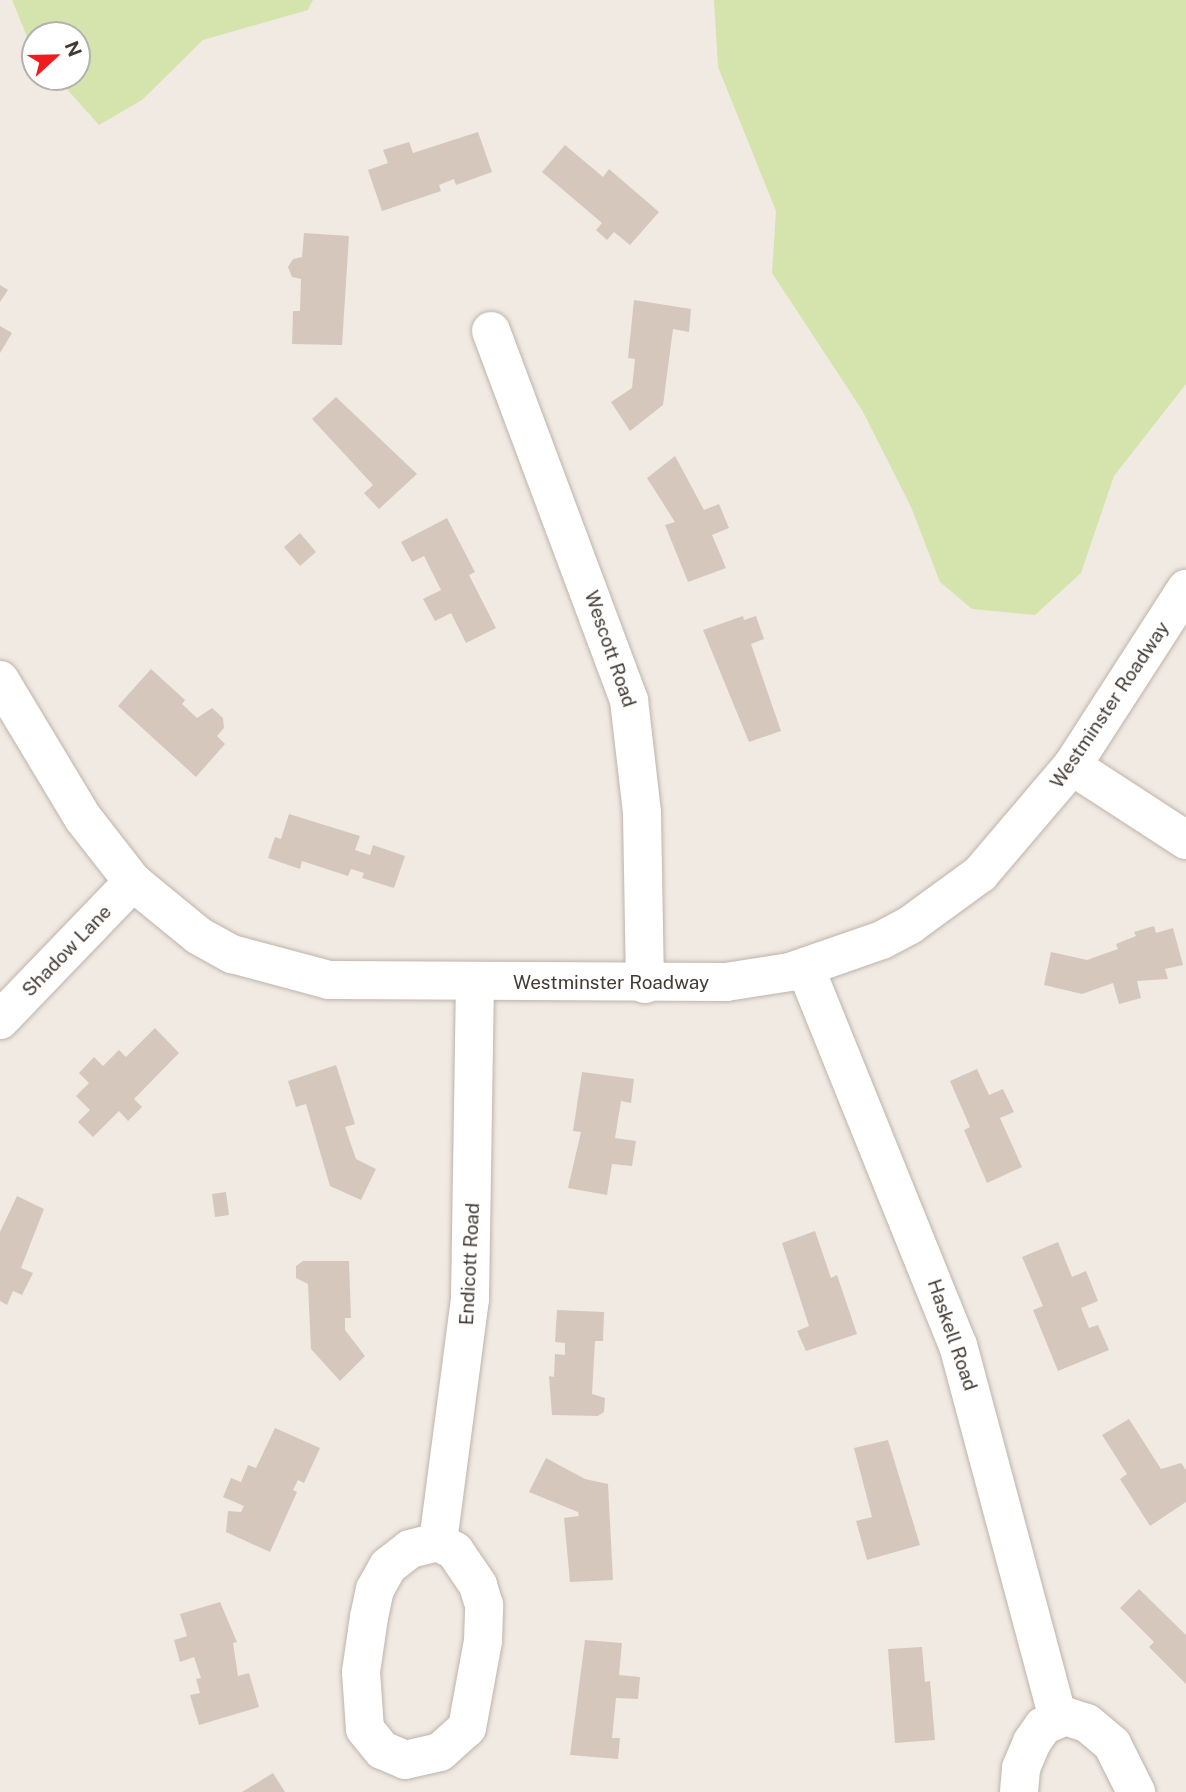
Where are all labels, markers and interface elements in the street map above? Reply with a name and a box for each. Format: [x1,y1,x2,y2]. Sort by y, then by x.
north arrow [21,21,91,91]
text: N [61,38,87,60]
street label: Wescott Road [579,588,641,710]
street label: Westminster Roadway [1046,617,1174,793]
street label: Shadow Lane [18,900,116,1002]
street label: Westminster Roadway [513,972,709,994]
street label: Endicott Road [455,1202,485,1326]
street label: Haskell Road [922,1276,982,1394]

